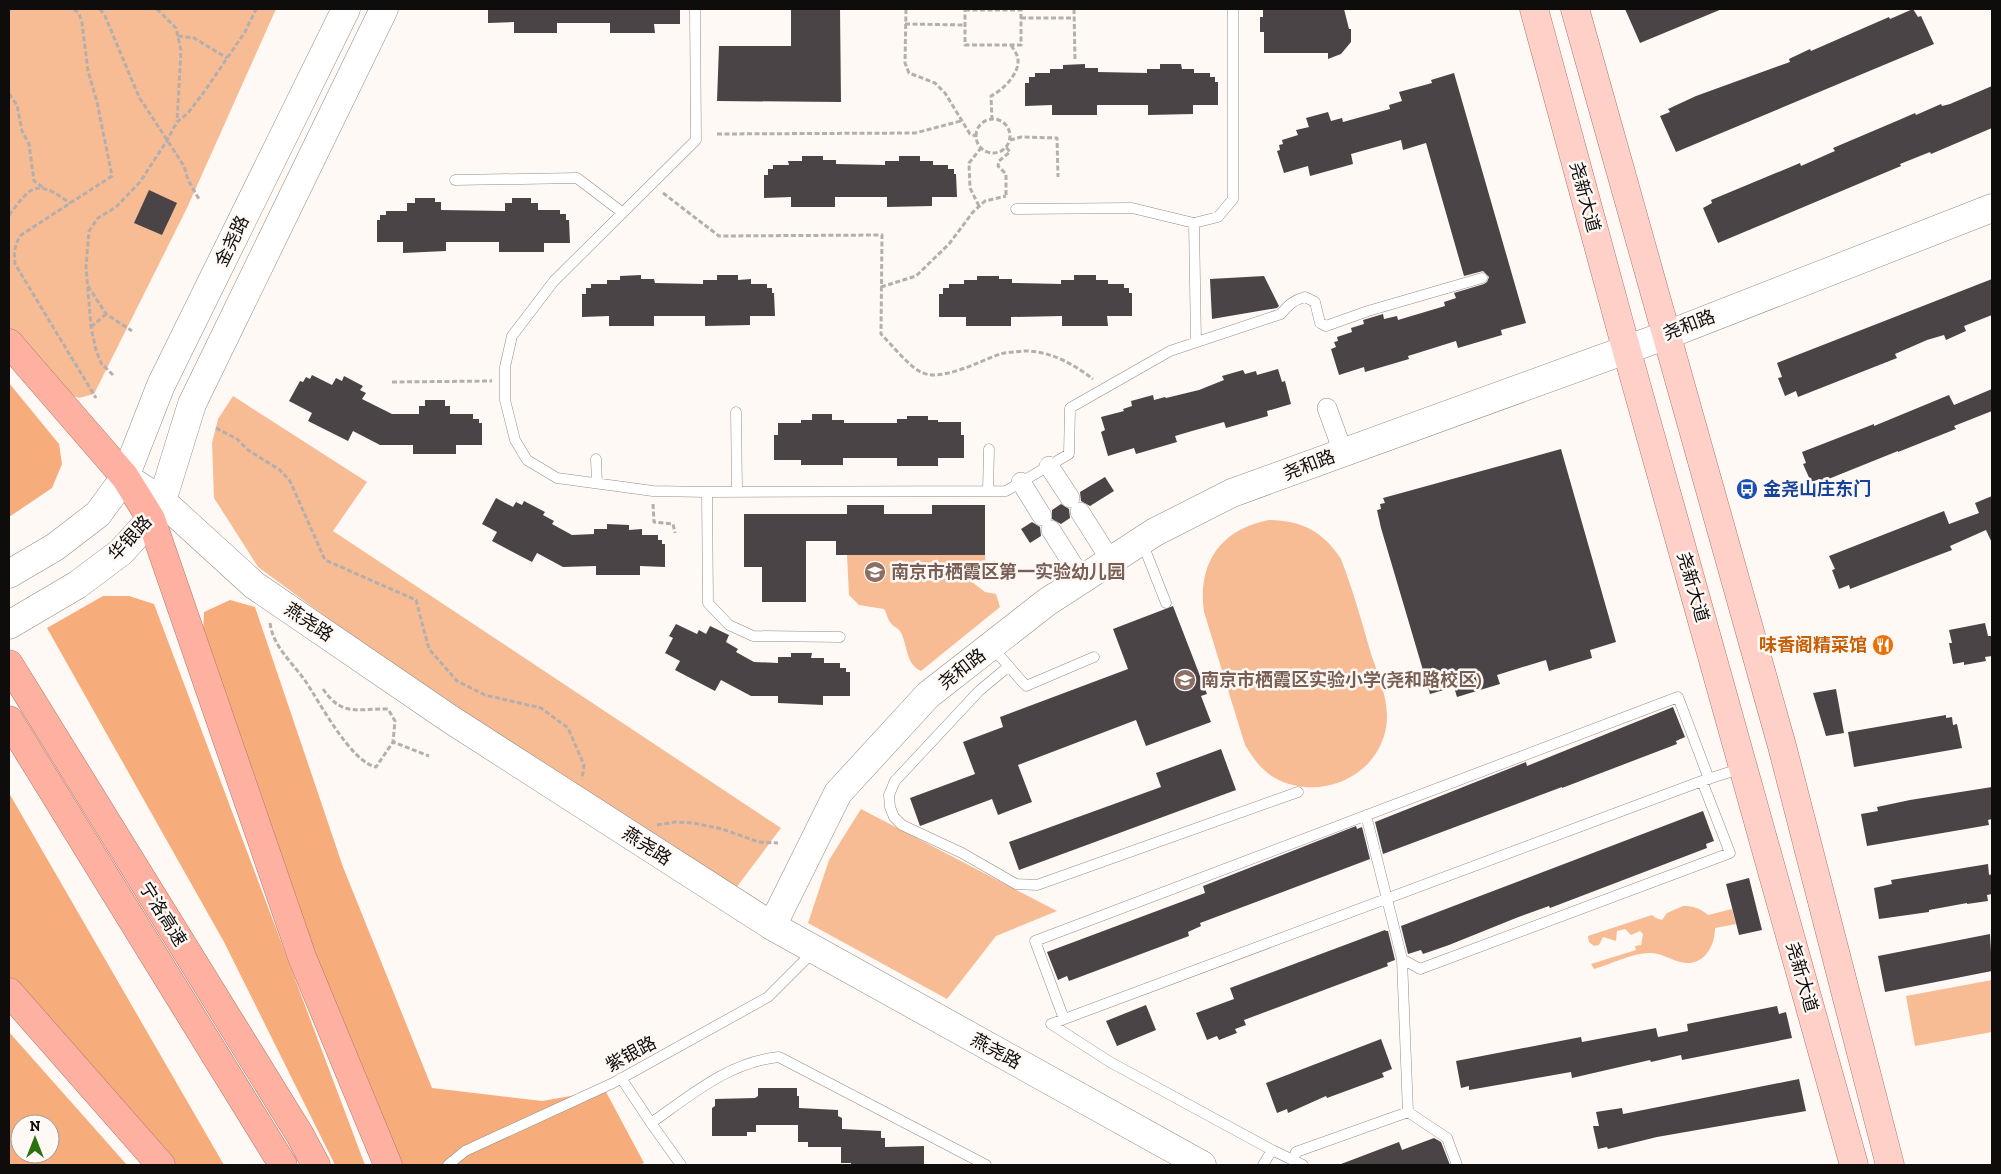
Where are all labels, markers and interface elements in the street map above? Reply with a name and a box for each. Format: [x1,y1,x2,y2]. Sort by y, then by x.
street label: 尧新大道 [1565,159,1605,235]
street label: 金尧路 [210,212,254,270]
street label: 尧和路 [1660,305,1718,345]
street label: 尧和路 [1280,445,1338,485]
bus stop icon: 金尧山庄东门 [1735,477,1759,501]
place label: 金尧山庄东门 [1763,478,1871,500]
street label: 华银路 [104,511,156,565]
street label: 尧新大道 [1673,549,1713,625]
school or university icon: 南京市栖霞区第一实验幼儿园 [863,560,887,584]
place label: 南京市栖霞区第一实验幼儿园 [891,561,1125,583]
street label: 燕尧路 [280,598,338,646]
restaurant icon: 味香阁精菜馆 [1871,633,1895,657]
place label: 味香阁精菜馆 [1759,634,1867,656]
street label: 尧和路 [934,644,990,694]
school or university icon: 南京市栖霞区实验小学(尧和路校区) [1173,668,1197,692]
place label: 南京市栖霞区实验小学(尧和路校区) [1201,669,1481,691]
street label: 燕尧路 [618,822,676,870]
street label: 宁洛高速 [135,878,191,950]
street label: 尧新大道 [1782,939,1822,1015]
street label: 燕尧路 [967,1028,1025,1074]
street label: 紫银路 [602,1032,660,1076]
north arrow [10,1114,60,1164]
text: N [30,1118,41,1135]

